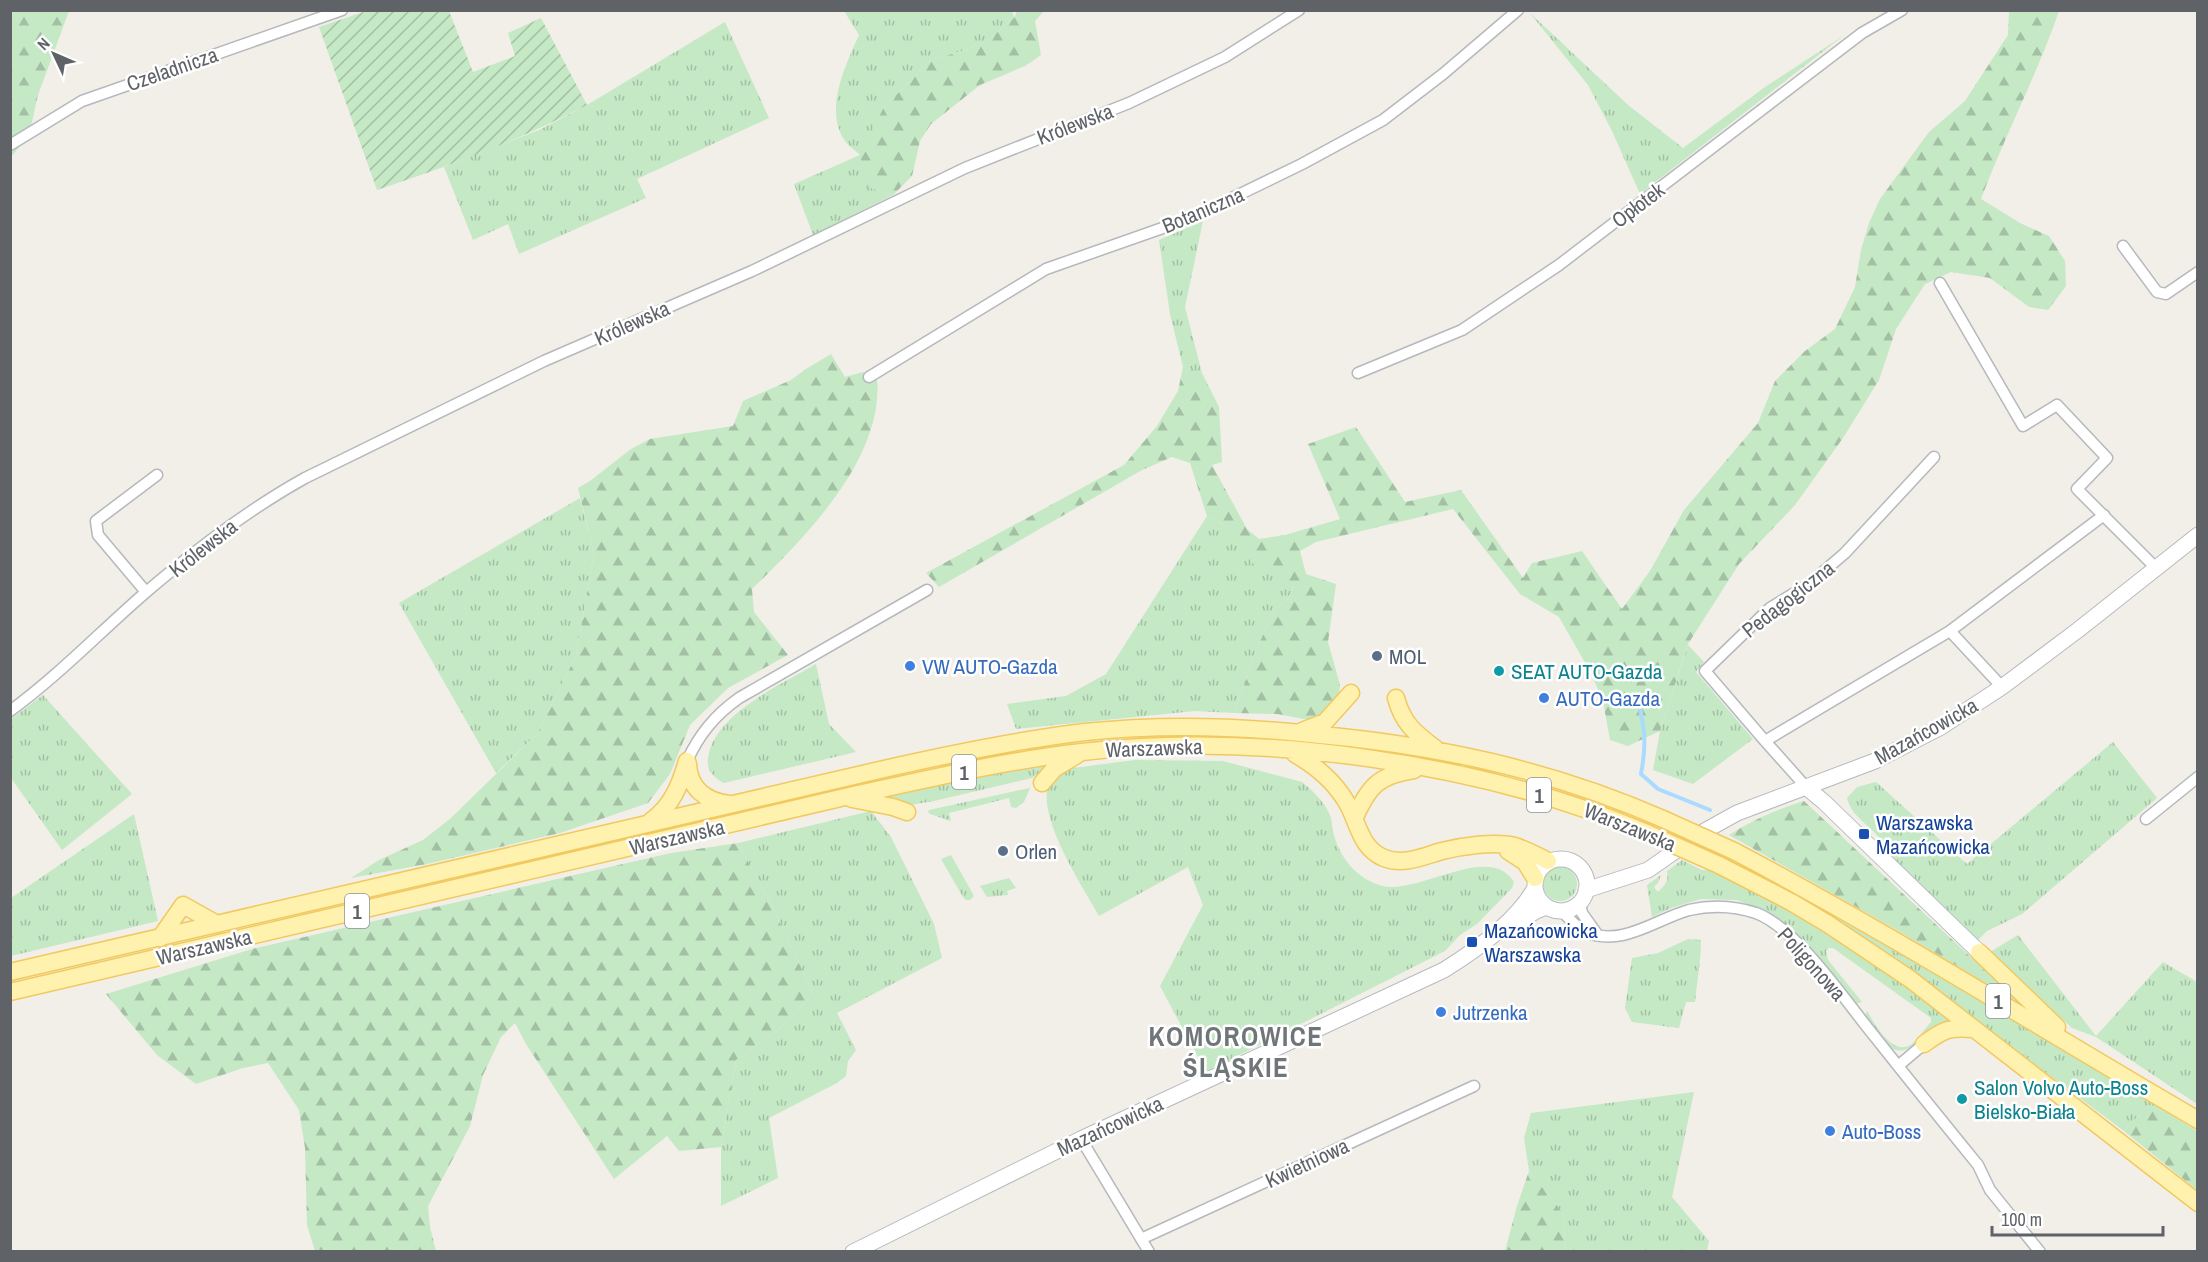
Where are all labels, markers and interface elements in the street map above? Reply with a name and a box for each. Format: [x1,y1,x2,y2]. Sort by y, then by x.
north arrow [24,24,84,84]
text: N [32,33,54,55]
street label: Czeladnicza [122,40,222,98]
street label: Królewska [1033,96,1118,152]
street label: Opłotek [1606,175,1671,234]
street label: Botaniczna [1158,180,1249,240]
street label: Królewska [590,293,675,352]
street label: Królewska [163,512,244,584]
street label: Pedagogiczna [1736,553,1841,644]
place label: MOL [1389,642,1427,671]
marker: MOL [1370,649,1384,663]
place label: VW AUTO-Gazda [922,652,1058,681]
place label: SEAT AUTO-Gazda [1511,657,1663,686]
marker: VW AUTO-Gazda [903,659,917,673]
marker: SEAT AUTO-Gazda [1492,664,1506,678]
place label: AUTO-Gazda [1555,684,1660,713]
marker: AUTO-Gazda [1537,691,1551,705]
street label: Mazańcowicka [1869,691,1983,771]
street label: Warszawska [1105,732,1203,764]
road number: 1 [952,755,976,789]
road number: 1 [1527,778,1551,812]
street label: Warszawska [1580,795,1681,859]
place label: Warszawska Mazańcowicka [1876,808,1990,861]
street label: Warszawska [626,812,728,862]
marker: Warszawska Mazańcowicka [1857,827,1871,841]
place label: Orlen [1015,837,1057,866]
marker: Orlen [996,844,1010,858]
road number: 1 [345,894,369,928]
place label: Mazańcowicka Warszawska [1484,916,1598,969]
street label: Poligonowa [1771,921,1853,1007]
street label: Warszawska [153,922,255,972]
marker: Mazańcowicka Warszawska [1465,935,1479,949]
road number: 1 [1986,984,2010,1018]
place label: Jutrzenka [1453,998,1528,1027]
marker: Jutrzenka [1434,1005,1448,1019]
district label: KOMOROWICE ŚLĄSKIE [1149,1018,1323,1085]
place label: Salon Volvo Auto-Boss Bielsko-Biała [1974,1073,2148,1126]
street label: Mazańcowicka [1052,1089,1168,1163]
marker: Salon Volvo Auto-Boss Bielsko-Biała [1955,1092,1969,1106]
place label: Auto-Boss [1841,1117,1921,1146]
marker: Auto-Boss [1823,1124,1837,1138]
street label: Kwietniowa [1261,1131,1354,1195]
scale bar [1992,1199,2163,1237]
text: 100 m [2001,1207,2042,1232]

